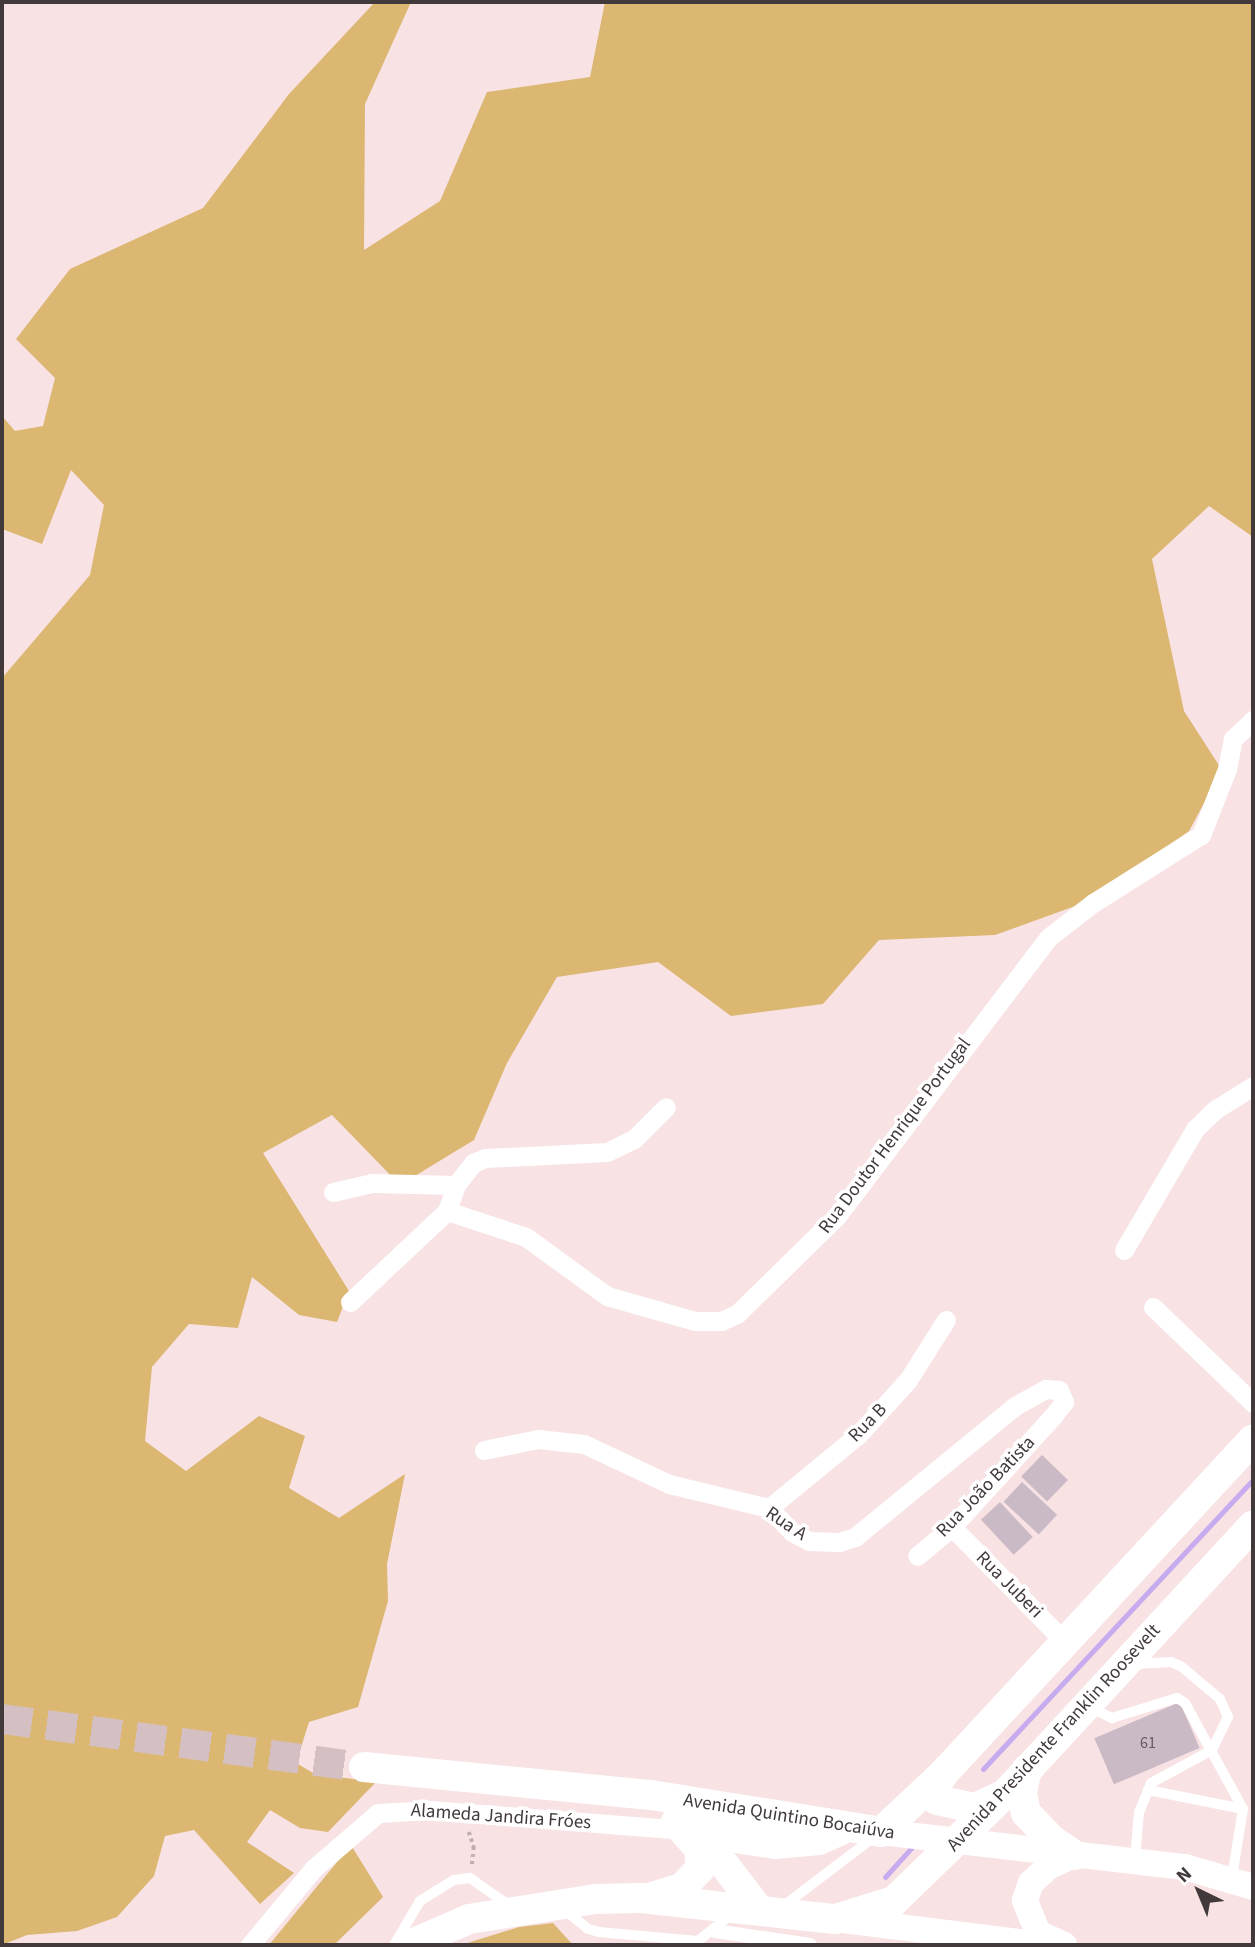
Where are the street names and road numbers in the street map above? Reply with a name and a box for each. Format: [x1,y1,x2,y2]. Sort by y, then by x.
street label: Rua Doutor Henrique Portugal [814,1034,976,1238]
street label: Rua B [844,1399,892,1447]
street label: Rua João Batista [932,1432,1040,1542]
street label: Rua A [761,1502,811,1546]
street label: Rua Juberi [971,1547,1047,1623]
street label: Avenida Presidente Franklin Roosevelt [942,1620,1166,1856]
street label: Avenida Quintino Bocaiúva [682,1789,896,1845]
street label: Alameda Jandira Fróes [410,1799,592,1835]

